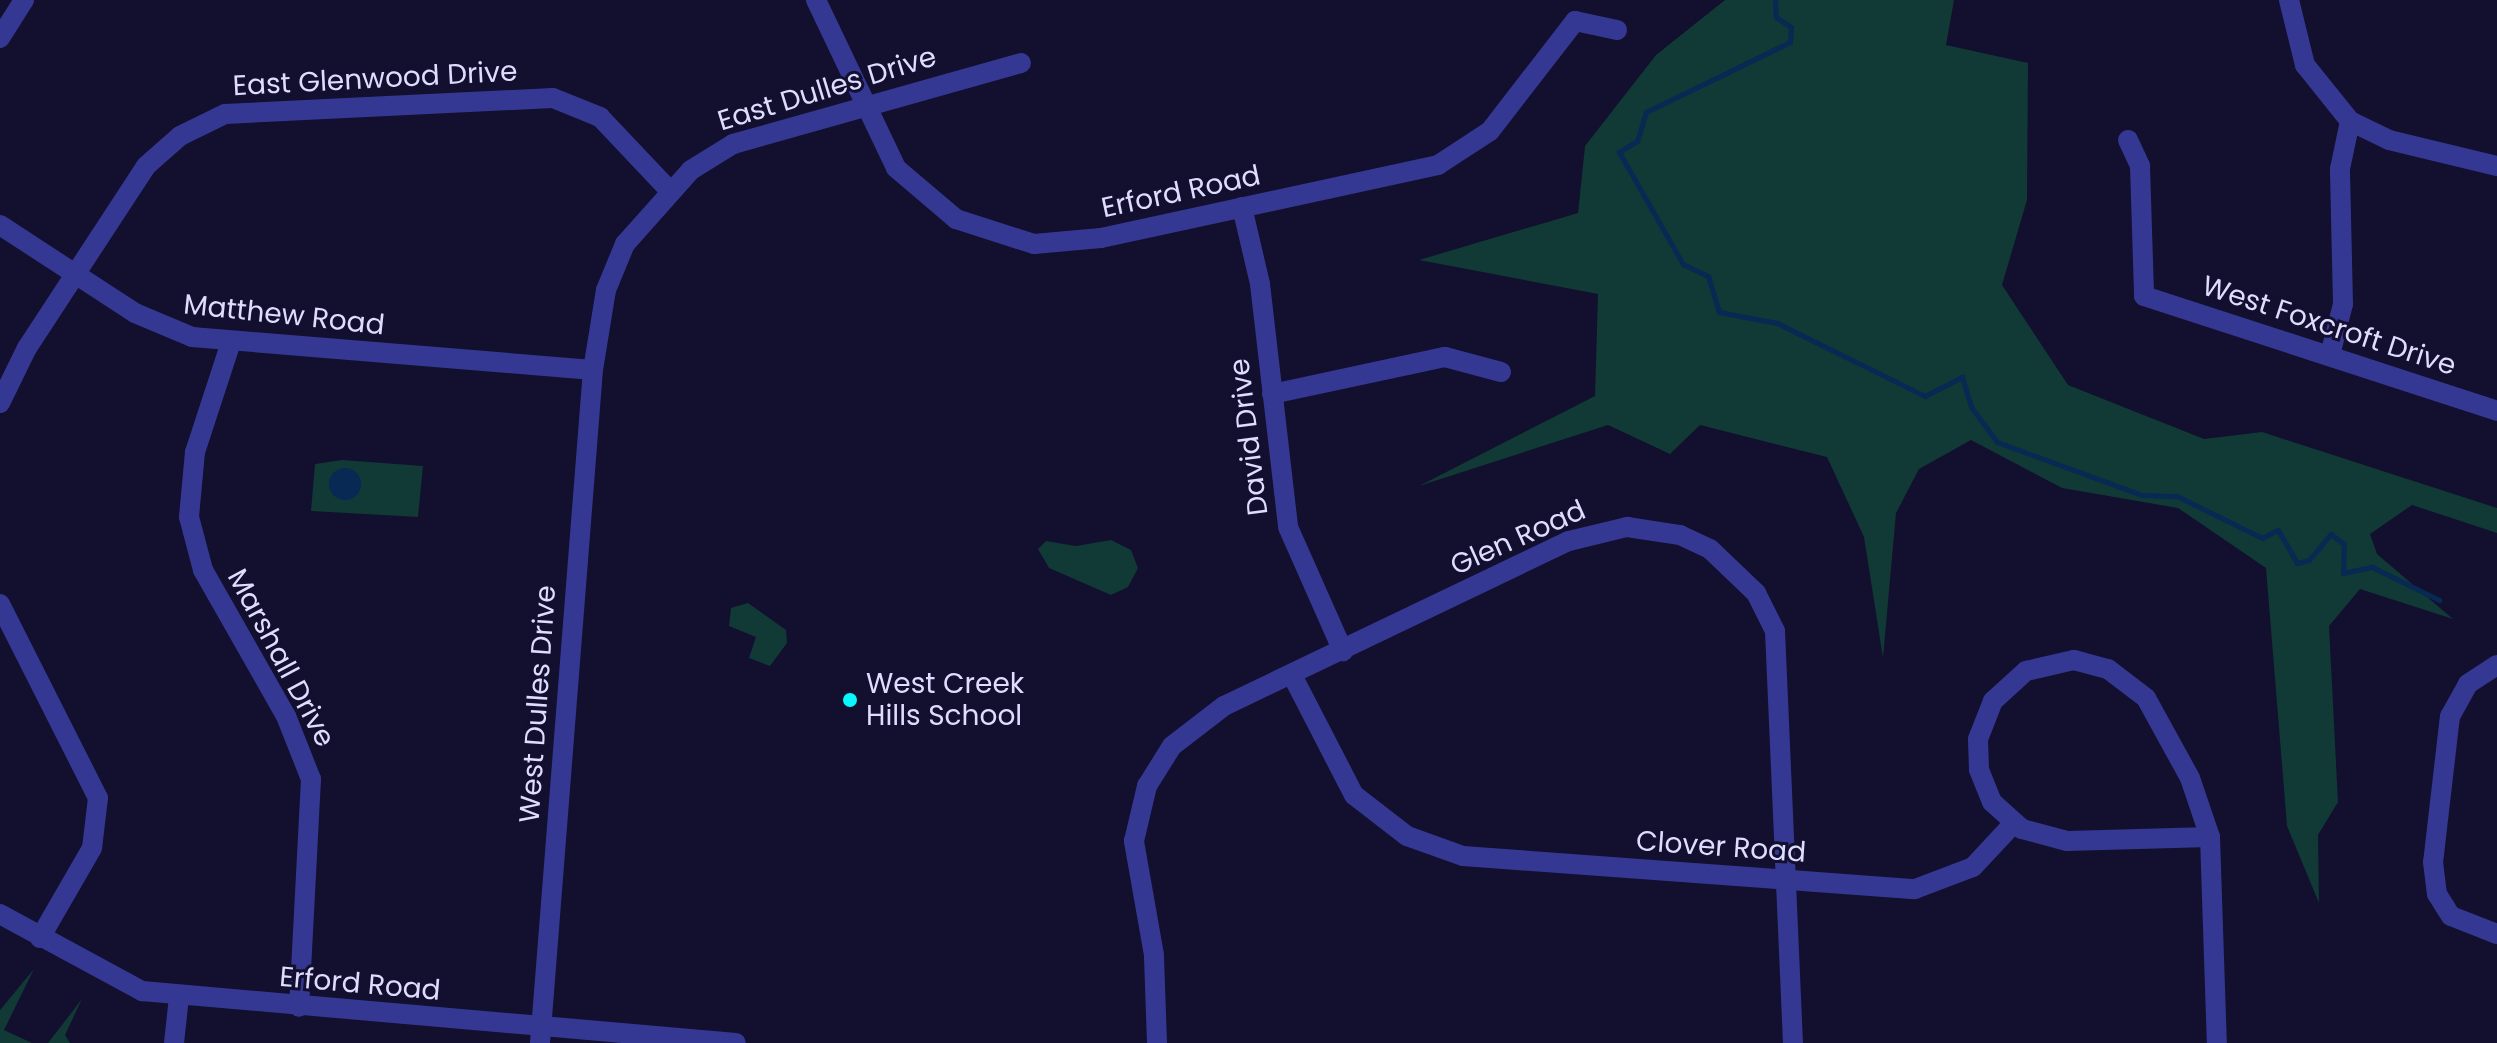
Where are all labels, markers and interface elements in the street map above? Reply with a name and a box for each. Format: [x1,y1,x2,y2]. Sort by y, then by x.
street label: East Dulles Drive [714,40,940,138]
street label: East Glenwood Drive [232,55,518,103]
street label: Erford Road [1098,159,1264,225]
street label: West Foxcroft Drive [2198,269,2460,383]
street label: Matthew Road [182,288,386,342]
street label: David Drive [1223,357,1275,517]
street label: Glen Road [1445,493,1591,583]
street label: Marshall Drive [220,563,342,753]
street label: West Dulles Drive [513,584,563,824]
place label: West Creek Hills School [866,667,1024,733]
marker: West Creek Hills School [841,691,859,709]
street label: Clover Road [1635,824,1807,870]
street label: Erford Road [278,960,442,1008]

